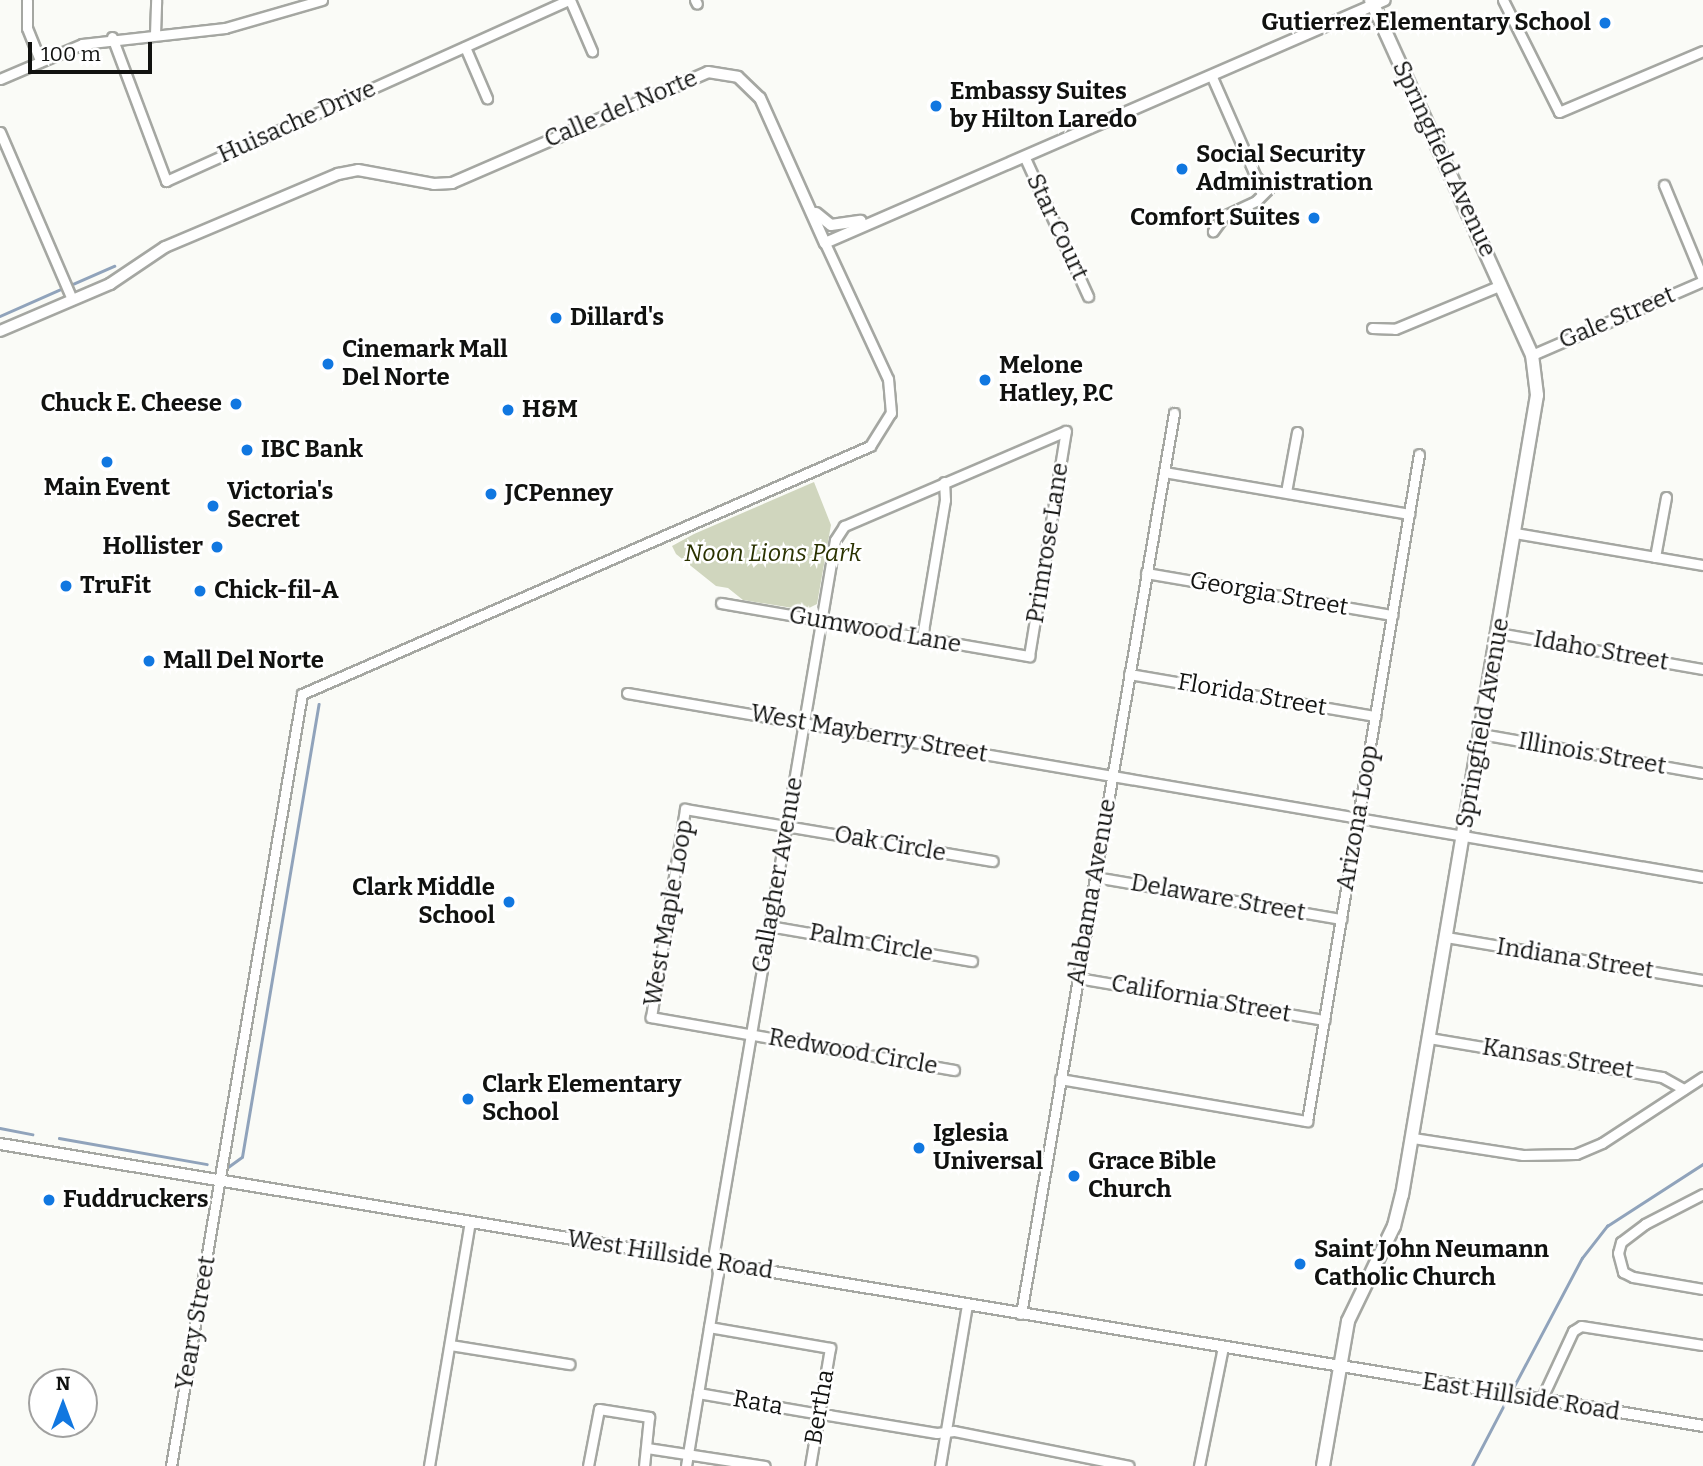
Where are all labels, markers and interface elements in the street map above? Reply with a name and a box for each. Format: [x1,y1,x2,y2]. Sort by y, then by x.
place label: Gutierrez Elementary School [1261,9,1591,37]
marker: Gutierrez Elementary School [1597,15,1613,31]
scale bar [32,28,156,72]
text: 100 m [41,41,101,67]
street label: Springfield Avenue [1386,56,1502,262]
street label: Calle del Norte [540,64,702,154]
street label: Huisache Drive [214,74,380,170]
place label: Embassy Suites by Hilton Laredo [950,78,1137,134]
marker: Embassy Suites by Hilton Laredo [928,98,944,114]
place label: Social Security Administration [1196,141,1373,197]
marker: Social Security Administration [1174,161,1190,177]
street label: Star Court [1020,169,1094,285]
place label: Comfort Suites [1130,204,1300,232]
marker: Comfort Suites [1306,210,1322,226]
street label: Gale Street [1555,281,1679,355]
place label: Dillard's [570,304,664,332]
marker: Dillard's [548,310,564,326]
place label: Cinemark Mall Del Norte [342,336,508,392]
place label: Melone Hatley, P.C [999,352,1113,408]
marker: Cinemark Mall Del Norte [320,356,336,372]
marker: Melone Hatley, P.C [977,372,993,388]
place label: Chuck E. Cheese [40,390,222,418]
marker: Chuck E. Cheese [228,396,244,412]
place label: H&M [522,396,578,424]
marker: H&M [500,402,516,418]
place label: IBC Bank [261,436,363,464]
marker: IBC Bank [239,442,255,458]
marker: Main Event [99,454,115,470]
street label: Primrose Lane [1021,461,1075,625]
place label: Main Event [44,474,170,502]
place label: Victoria's Secret [227,478,333,534]
place label: JCPenney [505,480,613,508]
marker: JCPenney [483,486,499,502]
marker: Victoria's Secret [205,498,221,514]
place label: Hollister [103,533,203,561]
marker: Hollister [209,539,225,555]
park label: Noon Lions Park [684,540,862,568]
street label: Georgia Street [1188,566,1350,622]
place label: TruFit [80,572,151,600]
place label: Chick-fil-A [214,577,339,605]
marker: TruFit [58,578,74,594]
marker: Chick-fil-A [192,583,208,599]
street label: Gumwood Lane [787,601,963,659]
street label: Springfield Avenue [1450,616,1516,830]
street label: Idaho Street [1531,625,1671,677]
place label: Mall Del Norte [163,647,324,675]
marker: Mall Del Norte [141,653,157,669]
street label: Florida Street [1175,668,1329,722]
street label: West Mayberry Street [748,699,990,769]
street label: Illinois Street [1516,727,1668,781]
street label: Arizona Loop [1331,743,1385,893]
street label: Gallagher Avenue [747,775,809,975]
street label: Alabama Avenue [1061,797,1123,987]
street label: West Maple Loop [638,817,700,1009]
street label: Oak Circle [832,820,948,868]
street label: Delaware Street [1128,868,1308,928]
place label: Clark Middle School [352,874,495,930]
marker: Clark Middle School [501,894,517,910]
street label: Palm Circle [807,918,935,968]
street label: Indiana Street [1494,932,1656,986]
street label: California Street [1109,969,1293,1029]
street label: Redwood Circle [766,1023,940,1081]
street label: Kansas Street [1480,1033,1636,1085]
place label: Clark Elementary School [482,1071,681,1127]
marker: Clark Elementary School [460,1091,476,1107]
place label: Iglesia Universal [933,1120,1043,1176]
marker: Iglesia Universal [911,1140,927,1156]
place label: Grace Bible Church [1088,1148,1216,1204]
marker: Grace Bible Church [1066,1168,1082,1184]
place label: Fuddruckers [63,1186,209,1214]
marker: Fuddruckers [41,1192,57,1208]
street label: West Hillside Road [565,1224,775,1286]
place label: Saint John Neumann Catholic Church [1314,1236,1549,1292]
street label: Yeary Street [170,1254,222,1392]
marker: Saint John Neumann Catholic Church [1292,1256,1308,1272]
street label: Bertha [799,1367,841,1447]
street label: East Hillside Road [1420,1367,1622,1427]
north arrow [28,1368,98,1438]
text: N [56,1372,70,1395]
street label: Rata [731,1384,785,1422]

